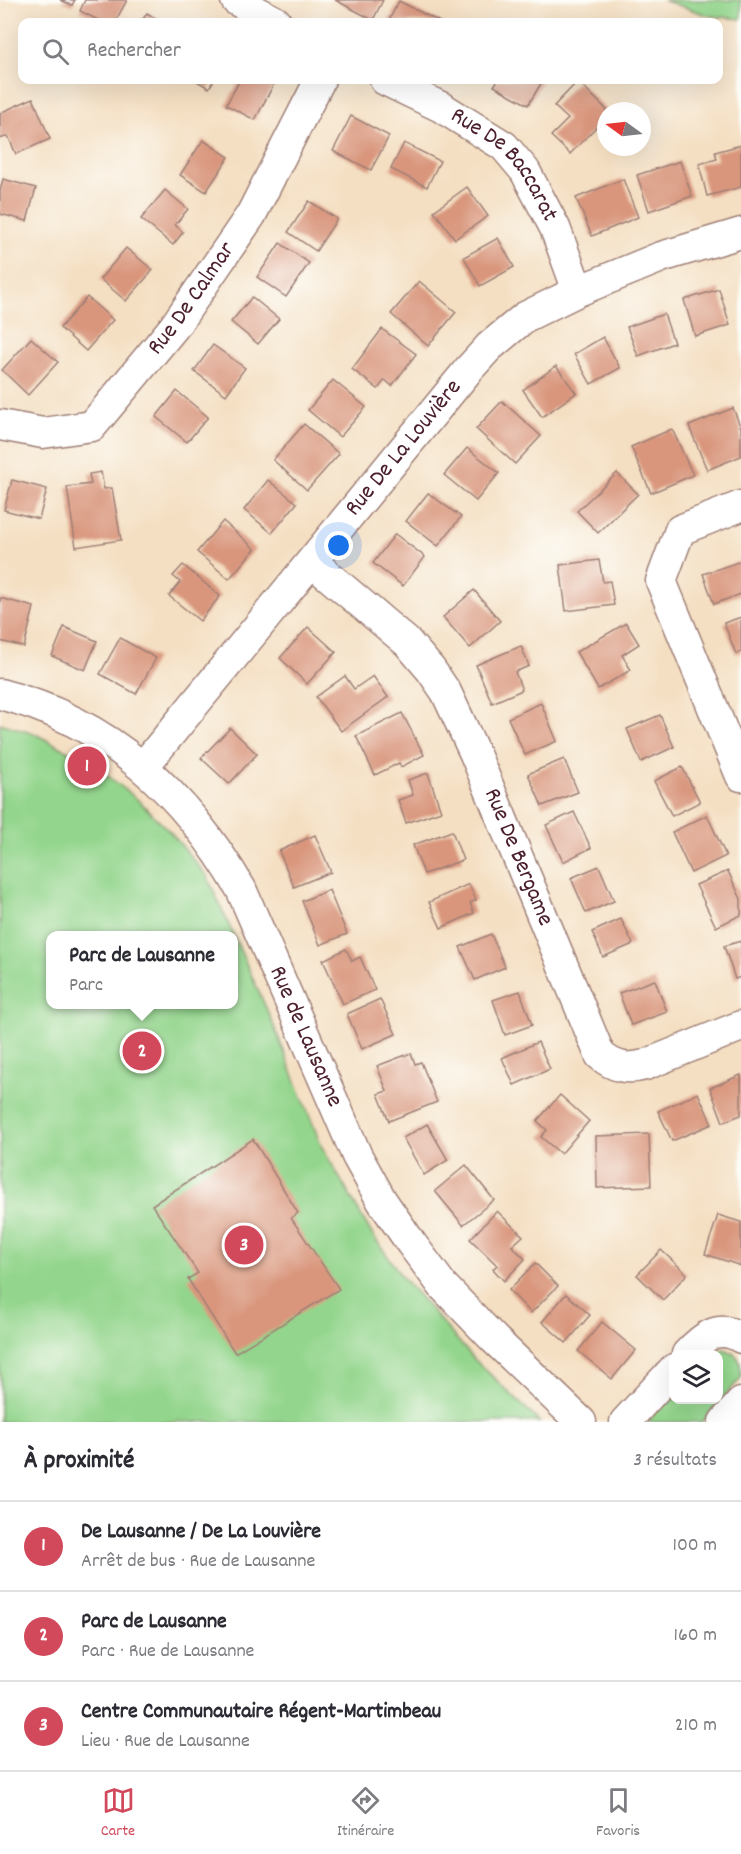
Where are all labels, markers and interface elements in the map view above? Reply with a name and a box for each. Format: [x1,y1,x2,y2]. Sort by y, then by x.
search box [18,18,723,84]
icon: search [39,35,72,68]
text: Rechercher [87,36,181,67]
street label: Rue De Baccarat [443,100,566,228]
north arrow [597,102,651,156]
street label: Rue De Calmar [140,235,244,363]
street label: Rue De La Louvière [338,372,471,524]
your location [324,531,353,560]
pin: 1 [68,744,106,789]
street label: Rue De Bergame [474,783,562,931]
popup [46,931,238,1009]
text: Parc de Lausanne [69,941,215,972]
street label: Rue de Lausanne [260,961,351,1113]
text: Parc [69,972,103,1000]
pin: 2 [122,1028,162,1074]
pin: 3 [224,1222,264,1268]
map controls [669,1350,723,1404]
button: layers [669,1350,723,1404]
text: À proximité [24,1443,134,1480]
text: 3 résultats [633,1447,717,1475]
text: De Lausanne / De La Louvière [81,1517,321,1548]
text: 1 [41,1532,46,1560]
text: 100 m [673,1532,717,1560]
text: Arrêt de bus · Rue de Lausanne [81,1548,315,1576]
text: Parc de Lausanne [81,1607,227,1638]
text: 2 [39,1622,48,1650]
text: 160 m [674,1622,717,1650]
text: Parc · Rue de Lausanne [81,1638,254,1666]
text: Centre Communautaire Régent-Martimbeau [81,1697,441,1728]
text: 3 [39,1712,48,1740]
text: 210 m [675,1712,717,1740]
text: Lieu · Rue de Lausanne [81,1728,250,1756]
tab: Carte [101,1784,135,1843]
tab: Itinéraire [337,1784,394,1843]
tab: Favoris [596,1784,640,1843]

